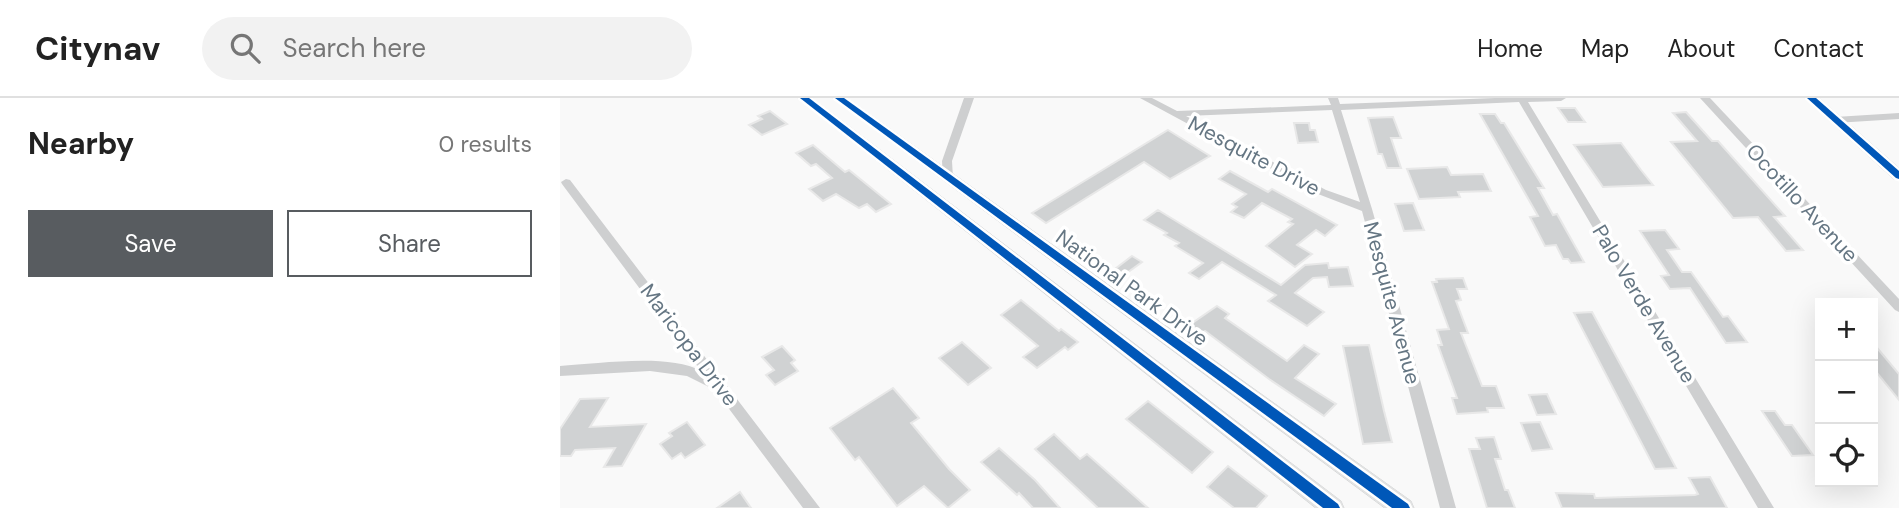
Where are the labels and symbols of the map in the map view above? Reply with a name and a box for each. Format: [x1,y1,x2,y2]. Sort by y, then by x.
street label: Mesquite Drive [1183,109,1325,203]
street label: Ocotillo Avenue [1740,138,1864,268]
street label: Mesquite Avenue [1357,219,1427,387]
street label: Palo Verde Avenue [1586,220,1702,388]
street label: National Park Drive [1050,223,1214,353]
street label: Maricopa Drive [634,278,744,412]

